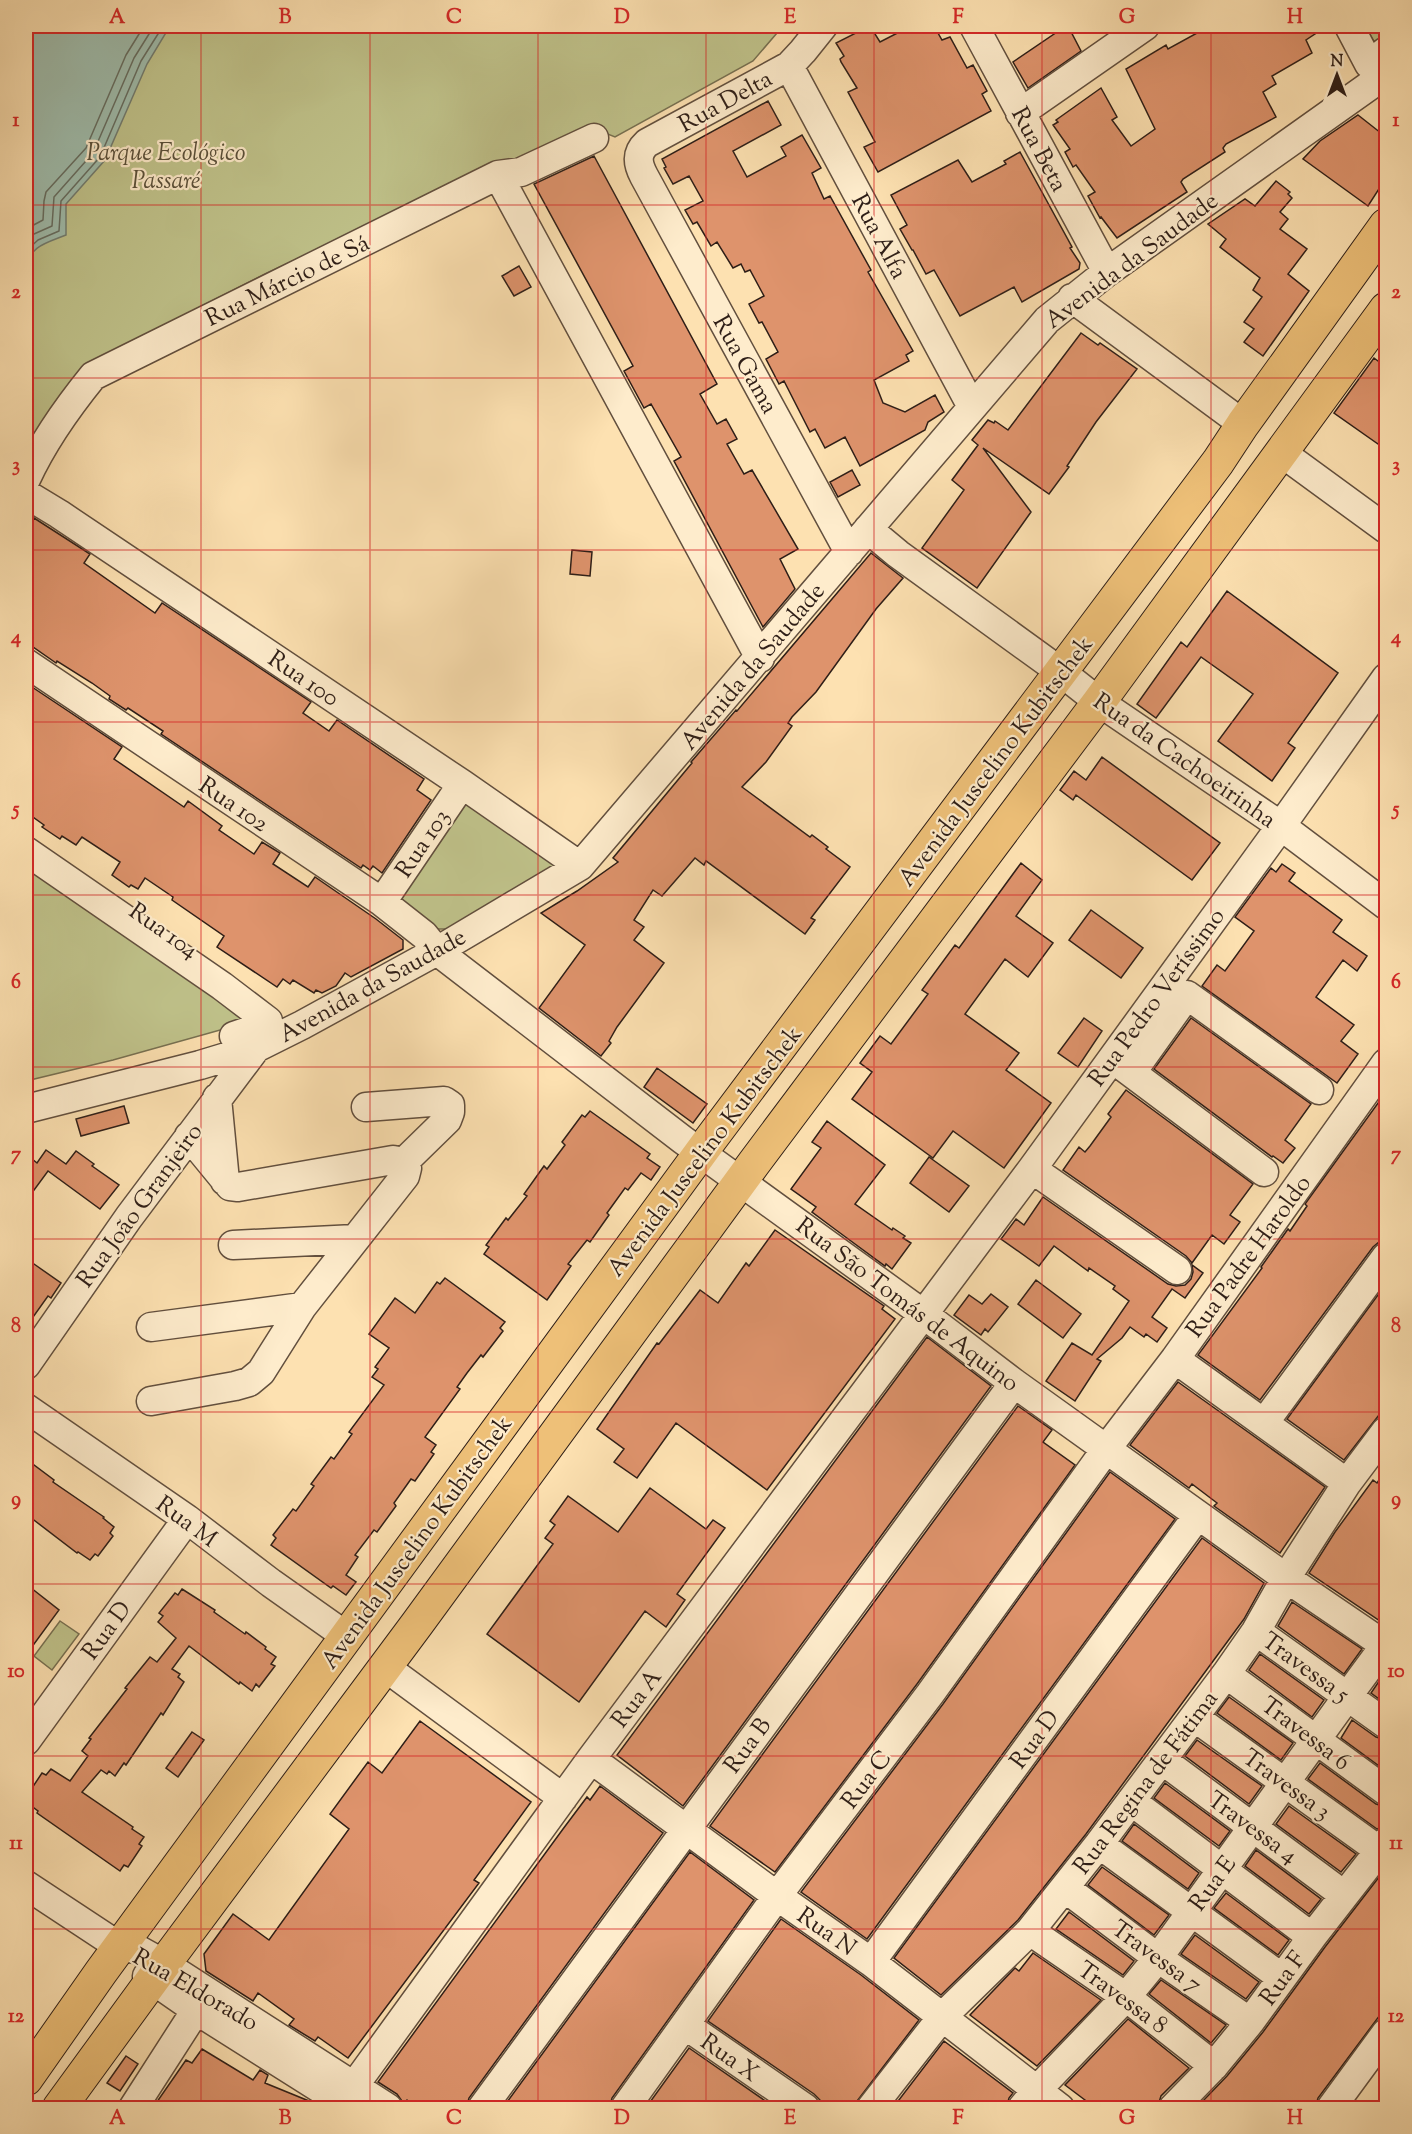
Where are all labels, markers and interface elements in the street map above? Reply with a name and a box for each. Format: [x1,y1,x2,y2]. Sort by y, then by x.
text: A [109,4,126,33]
text: B [279,4,292,33]
text: C [446,4,462,33]
text: D [614,4,630,33]
text: E [784,4,797,33]
text: F [952,4,964,33]
text: G [1119,4,1136,33]
text: H [1287,4,1303,33]
north arrow [1307,45,1367,105]
text: N [1331,51,1344,74]
street label: Rua Delta [673,63,779,142]
street label: Rua Beta [1002,101,1075,199]
text: 1 [13,107,20,136]
text: 1 [1393,107,1400,136]
park label: Parque Ecológico Passaré [86,137,246,199]
street label: Avenida da Saudade [1038,185,1226,338]
street label: Rua Alfa [842,188,915,286]
street label: Rua Márcio de Sá [200,227,376,336]
text: 2 [11,279,21,308]
text: 2 [1391,279,1401,308]
street label: Rua Gama [703,309,785,421]
text: 3 [12,452,20,481]
text: 3 [1392,452,1400,481]
street label: Avenida da Saudade [673,576,834,758]
text: 4 [10,624,21,653]
text: 4 [1390,624,1401,653]
street label: Avenida Juscelino Kubitschek [891,630,1102,895]
street label: Rua 100 [260,643,345,716]
street label: Rua da Cachoeirinha [1085,686,1282,838]
street label: Rua 102 [191,770,275,842]
text: 5 [11,796,20,825]
text: 5 [1391,796,1400,825]
street label: Rua 103 [388,803,459,885]
street label: Rua 104 [121,895,205,968]
street label: Rua Pedro Veríssimo [1081,902,1234,1094]
street label: Avenida da Saudade [273,921,473,1052]
text: 6 [11,969,21,998]
text: 6 [1391,969,1401,998]
street label: Avenida Juscelino Kubitschek [600,1020,811,1285]
street label: Rua João Granjeiro [69,1117,212,1295]
text: 7 [11,1141,22,1170]
text: 7 [1391,1141,1402,1170]
street label: Rua Padre Haroldo [1179,1169,1320,1346]
street label: Rua São Tomás de Aquino [788,1210,1026,1401]
text: 8 [11,1313,21,1342]
text: 8 [1391,1313,1401,1342]
street label: Avenida Juscelino Kubitschek [314,1409,521,1677]
text: 9 [11,1486,21,1515]
text: 9 [1391,1486,1401,1515]
street label: Rua M [148,1489,224,1557]
street label: Rua D [75,1595,141,1668]
street label: Travessa 5 [1254,1625,1356,1712]
text: 10 [7,1658,25,1687]
text: 10 [1387,1658,1405,1687]
street label: Rua A [604,1662,671,1736]
street label: Rua Regina de Fátima [1066,1684,1227,1882]
street label: Travessa 6 [1253,1690,1357,1780]
street label: Rua D [1003,1704,1069,1777]
street label: Rua B [717,1711,780,1781]
street label: Travessa 3 [1234,1742,1337,1829]
street label: Rua C [834,1744,901,1817]
street label: Travessa 4 [1199,1784,1304,1873]
text: 11 [9,1830,23,1859]
text: 11 [1389,1830,1403,1859]
street label: Rua E [1182,1849,1246,1919]
street label: Rua N [789,1900,863,1965]
street label: Travessa 7 [1104,1913,1208,2002]
street label: Rua Eldorado [126,1941,264,2040]
street label: Rua F [1252,1945,1315,2013]
street label: Travessa 8 [1070,1954,1174,2043]
text: 12 [8,2003,25,2032]
text: 12 [1388,2003,1405,2032]
street label: Rua X [693,2026,765,2091]
text: A [109,2105,126,2134]
text: B [279,2105,292,2134]
text: C [446,2105,462,2134]
text: D [614,2105,630,2134]
text: E [784,2105,797,2134]
text: F [952,2105,964,2134]
text: G [1119,2105,1136,2134]
text: H [1287,2105,1303,2134]

